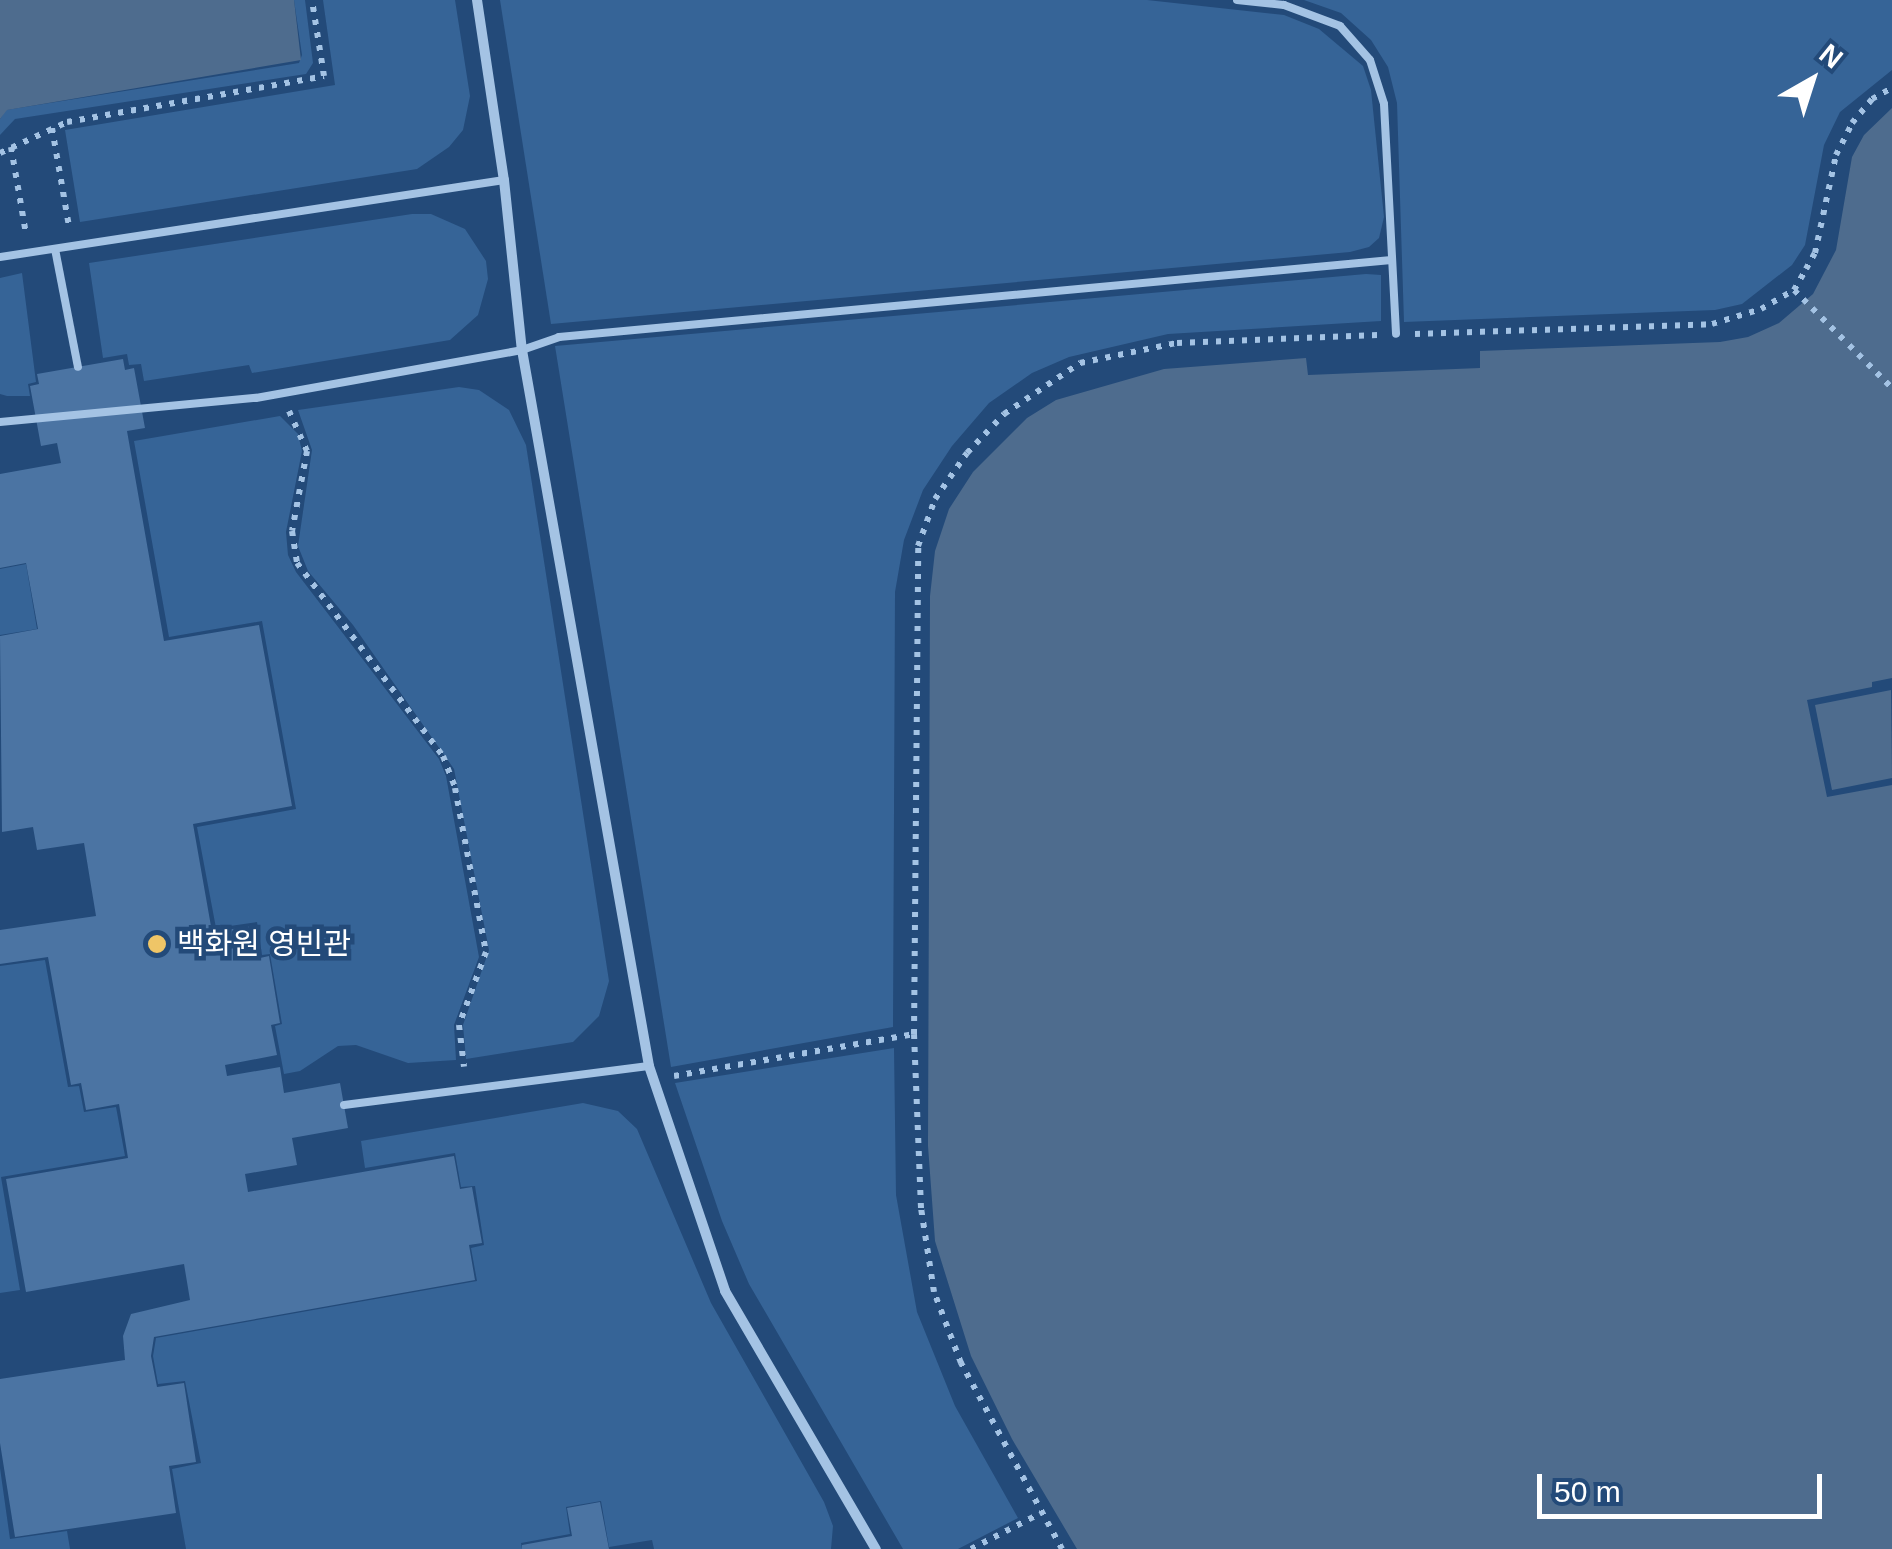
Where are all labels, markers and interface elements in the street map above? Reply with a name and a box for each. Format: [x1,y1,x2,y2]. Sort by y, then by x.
north arrow [1762,30,1862,130]
text: N [1814,38,1849,75]
place label: 백화원 영빈관 [177,926,351,962]
marker: 백화원 영빈관 [146,933,168,955]
scale bar [1542,1454,1827,1516]
text: 50 m [1554,1475,1621,1508]

